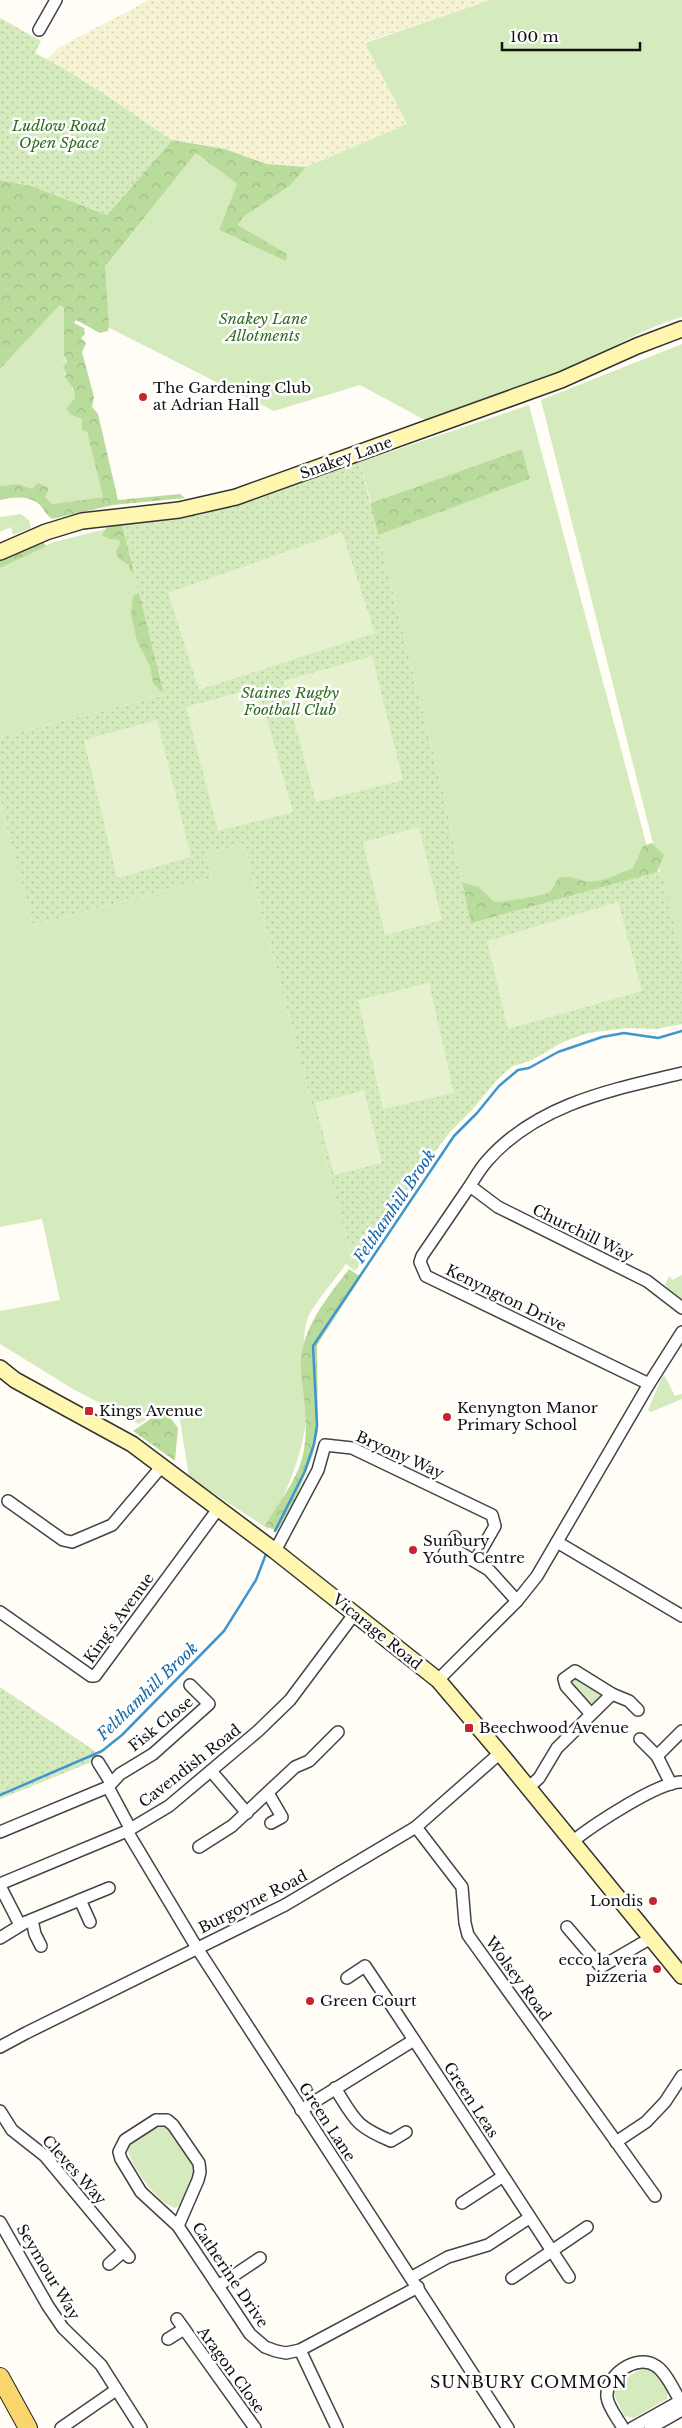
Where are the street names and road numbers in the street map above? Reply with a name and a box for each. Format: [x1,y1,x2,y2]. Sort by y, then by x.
street label: Snakey Lane [297,432,395,483]
street label: Churchill Way [530,1200,637,1265]
street label: Kenyngton Drive [443,1260,570,1335]
street label: Bryony Way [353,1427,448,1483]
street label: King's Avenue [80,1569,158,1666]
street label: Vicarage Road [328,1589,426,1674]
street label: Fisk Close [125,1692,197,1755]
street label: Cavendish Road [135,1720,245,1811]
street label: Burgoyne Road [195,1866,310,1937]
street label: Wolsey Road [481,1932,555,2025]
street label: Green Leas [440,2058,503,2141]
street label: Green Lane [295,2079,360,2165]
street label: Cleves Way [38,2131,111,2209]
street label: Catherine Drive [188,2218,273,2331]
street label: Seymour Way [12,2221,85,2323]
street label: Aragon Close [193,2322,269,2417]

